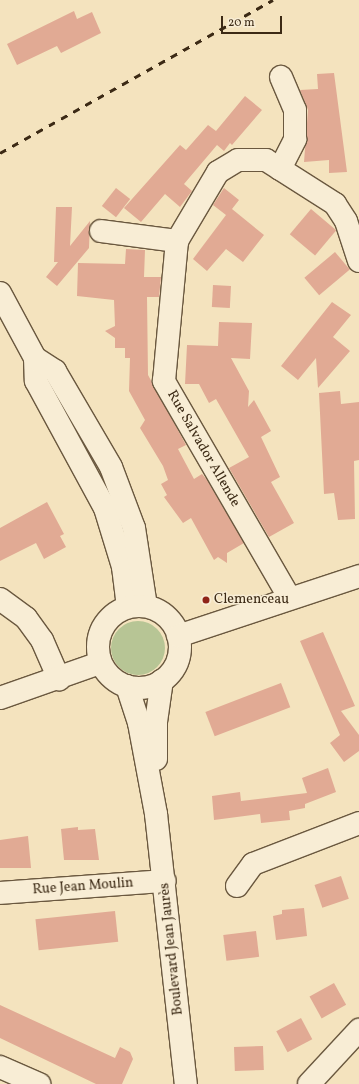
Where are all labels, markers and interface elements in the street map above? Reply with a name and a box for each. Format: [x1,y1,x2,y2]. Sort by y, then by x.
scale bar [223,8,284,34]
text: 20 m [228,15,255,31]
street label: Rue Salvador Allende [163,388,243,510]
place label: Clemenceau [214,592,289,608]
marker: Clemenceau [201,595,211,605]
street label: Rue Jean Moulin [32,875,134,899]
street label: Boulevard Jean Jaurès [157,882,187,1016]

